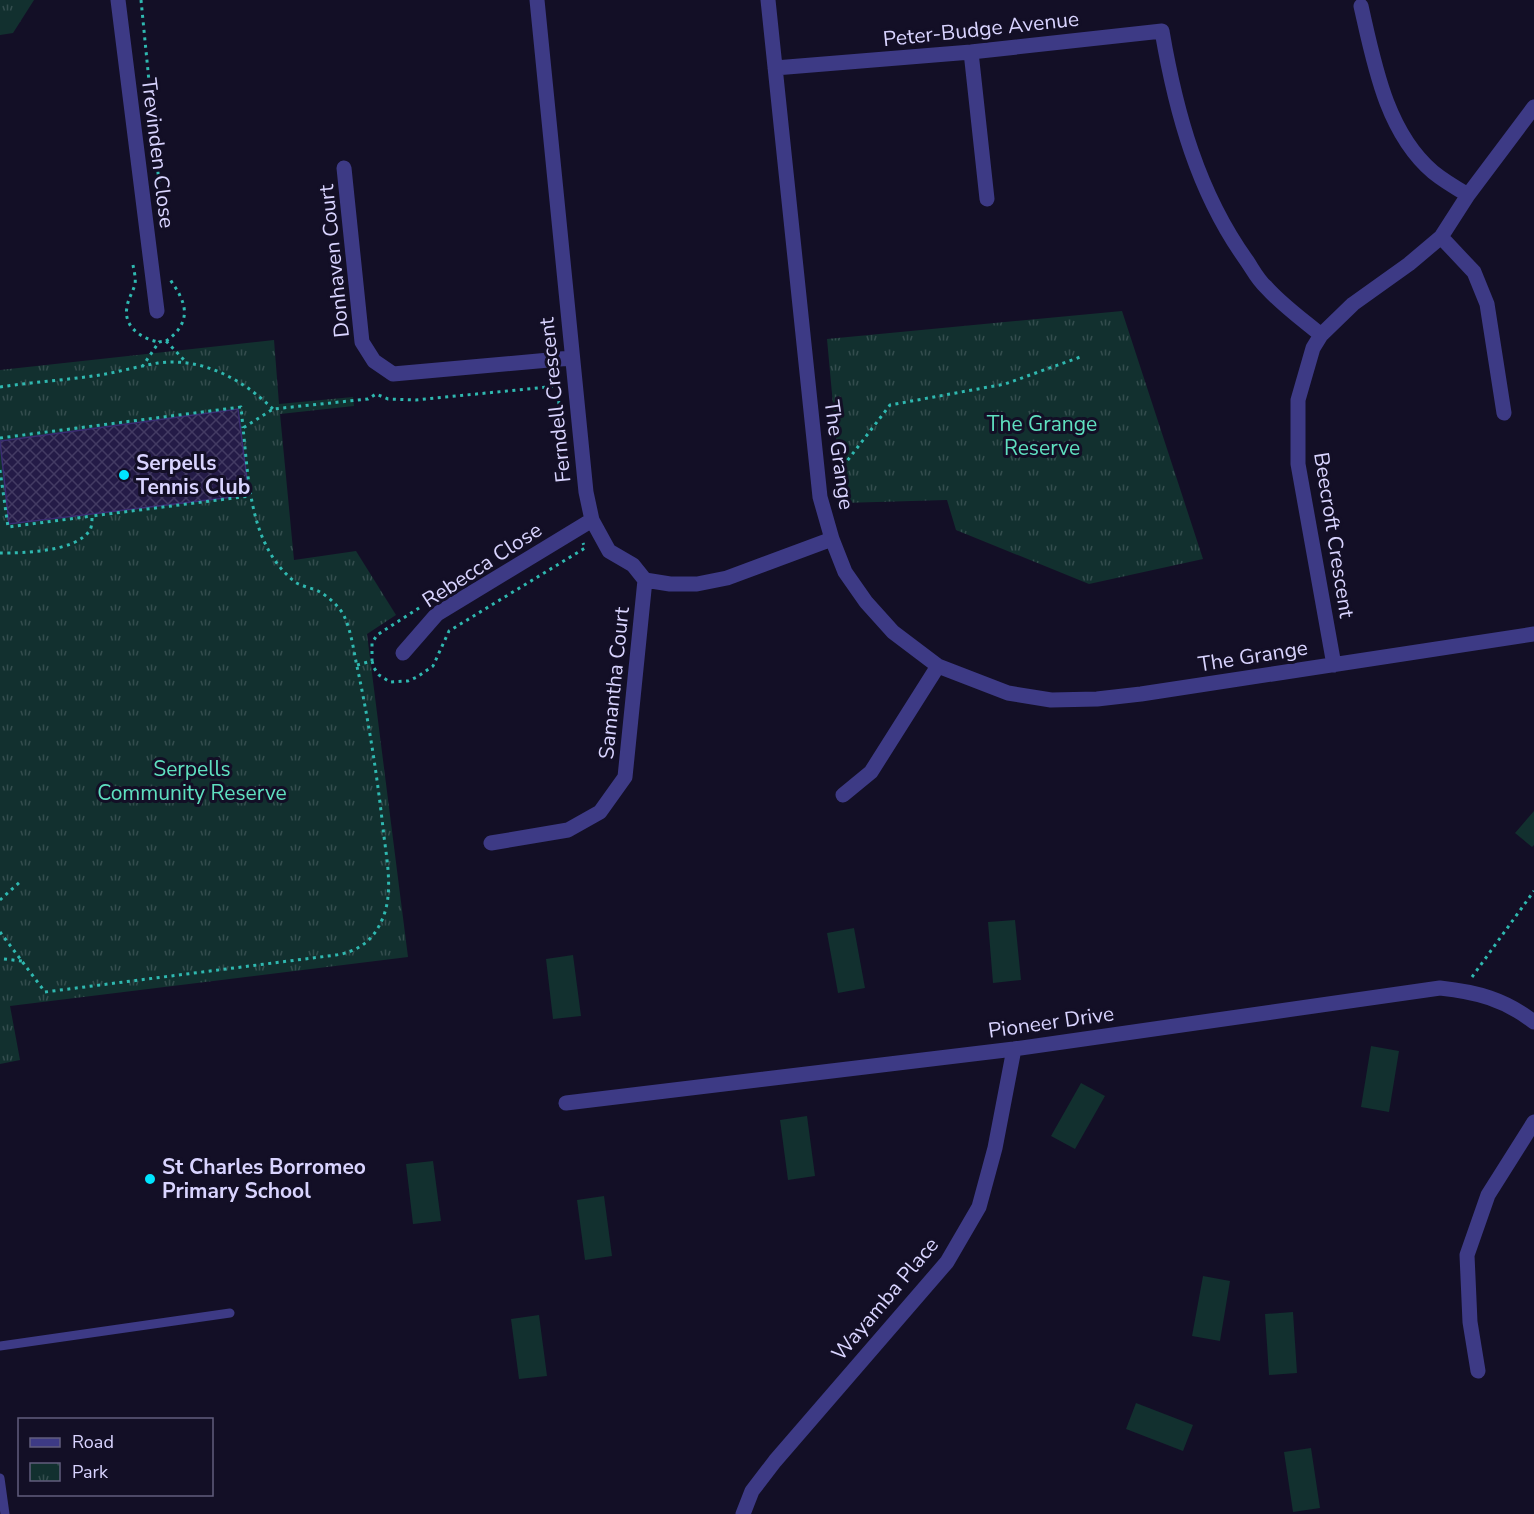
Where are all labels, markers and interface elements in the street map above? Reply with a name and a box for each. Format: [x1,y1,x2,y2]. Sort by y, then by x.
street label: Peter-Budge Avenue [882,5,1080,53]
street label: Trevinden Close [135,76,181,230]
street label: Donhaven Court [312,183,356,339]
street label: Ferndell Crescent [532,315,578,484]
street label: The Grange [817,398,861,512]
park label: The Grange Reserve [987,410,1097,462]
place label: Serpells Tennis Club [136,449,250,501]
street label: Beecroft Crescent [1307,450,1361,620]
marker: Serpells Tennis Club [117,468,131,482]
street label: Rebecca Close [417,516,547,614]
street label: Samantha Court [592,605,636,761]
street label: The Grange [1196,634,1310,678]
park label: Serpells Community Reserve [97,755,287,807]
street label: Pioneer Drive [986,999,1116,1045]
place label: St Charles Borromeo Primary School [162,1153,366,1205]
marker: St Charles Borromeo Primary School [143,1172,157,1186]
street label: Wayamba Place [825,1232,945,1366]
legend [18,1418,213,1496]
text: Road [72,1430,114,1454]
text: Park [72,1460,109,1484]

